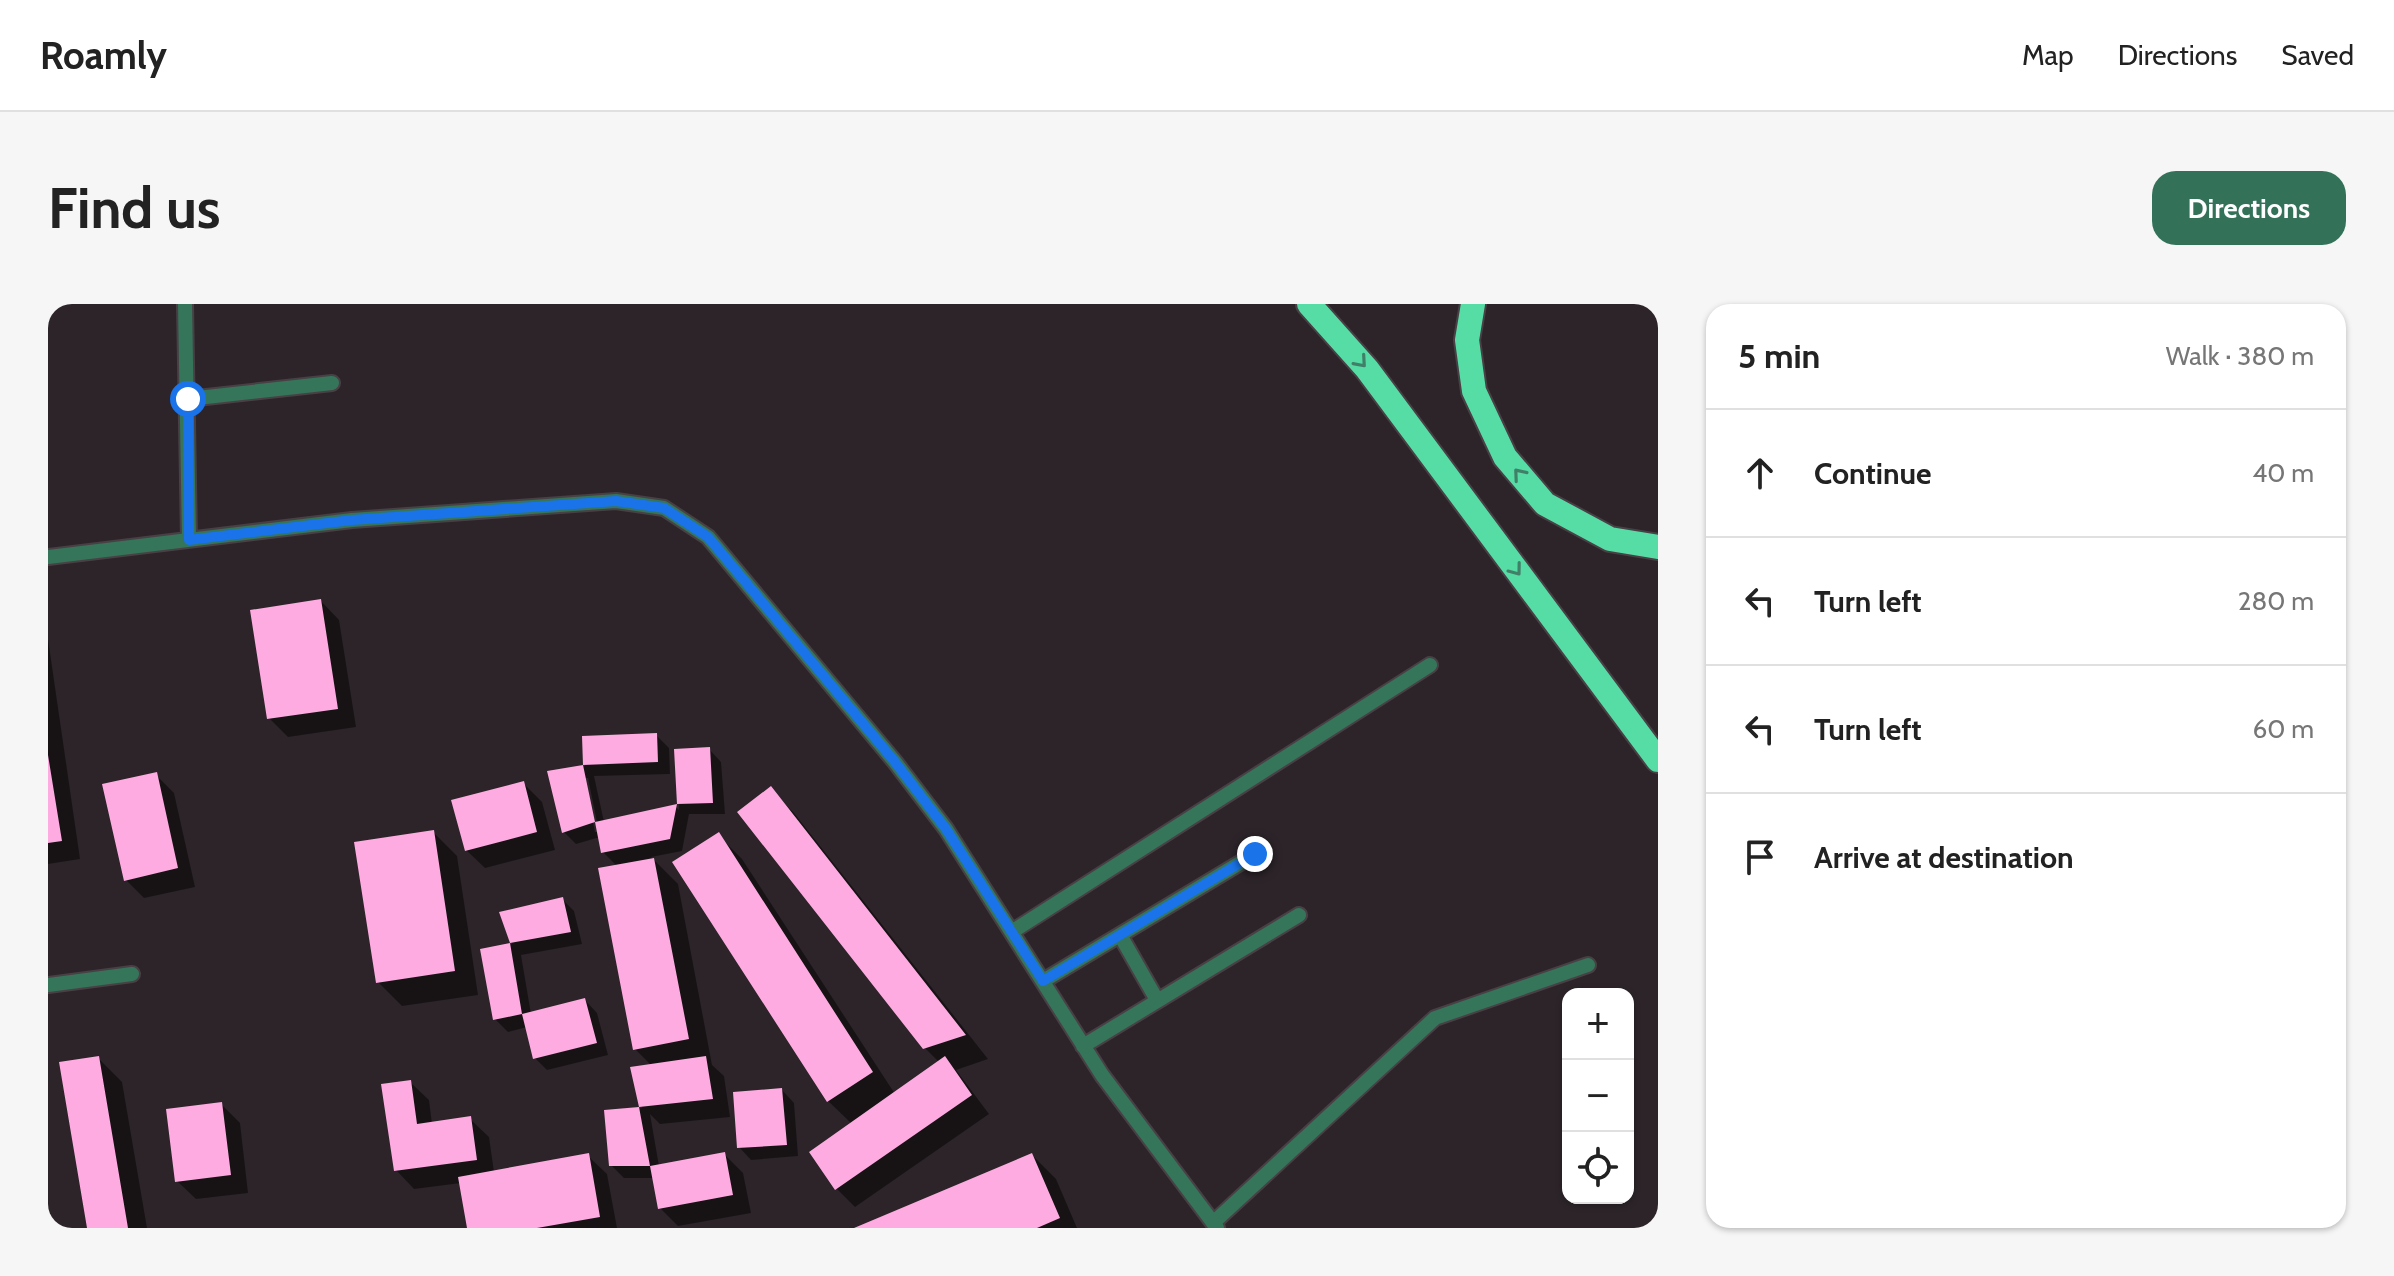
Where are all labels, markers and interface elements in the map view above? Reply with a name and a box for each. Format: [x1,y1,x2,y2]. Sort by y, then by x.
text: Roamly [40,32,167,79]
text: Map [2022,38,2074,72]
text: Directions [2118,38,2237,72]
text: Saved [2281,38,2354,72]
button: Directions [2152,171,2346,245]
text: Find us [48,174,221,242]
text: 5 min [1738,335,1820,377]
text: Walk · 380 m [2166,340,2314,372]
one-way arrow [1351,353,1365,367]
route start [170,381,206,417]
icon: ahead [1738,451,1782,495]
text: Continue [1814,455,1931,492]
text: 40 m [2252,457,2314,489]
one-way arrow [1514,468,1529,483]
one-way arrow [1507,561,1521,576]
icon: left [1738,579,1782,623]
text: Turn left [1814,583,1922,620]
text: 280 m [2238,585,2314,617]
icon: left [1738,707,1782,751]
text: Turn left [1814,711,1922,748]
text: 60 m [2252,713,2314,745]
icon: arrive [1738,835,1782,879]
route end [1237,836,1273,872]
text: Arrive at destination [1814,839,2074,876]
map controls [1562,988,1634,1204]
button: + [1562,988,1634,1060]
button: − [1562,1060,1634,1132]
button: locate [1562,1132,1634,1204]

